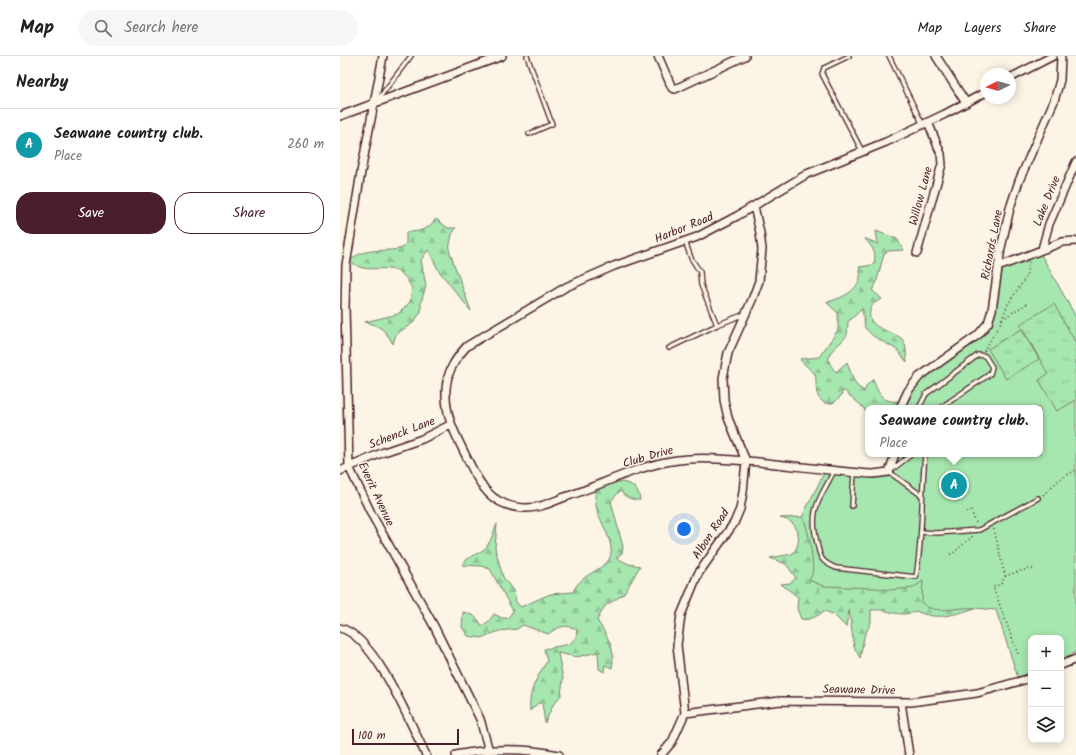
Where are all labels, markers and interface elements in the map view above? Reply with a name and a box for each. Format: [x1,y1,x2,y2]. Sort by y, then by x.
search box [78,10,358,46]
text: Map [20,13,54,43]
text: Search here [124,16,198,40]
icon: search [92,17,114,39]
text: Map [918,17,942,39]
text: Layers [964,17,1002,39]
text: Share [1024,17,1056,39]
north arrow [980,68,1016,104]
text: Nearby [16,69,68,96]
text: Seawane country club. [54,122,203,146]
text: A [25,134,33,155]
text: 260 m [287,134,324,155]
text: Place [54,146,82,167]
street label: Willow Lane [904,164,938,228]
street label: Lake Drive [1028,172,1066,229]
button: Save [16,192,166,234]
button: Share [174,192,324,234]
street label: Harbor Road [652,207,717,248]
street label: Richards Lane [976,208,1008,282]
popup [865,405,1043,457]
text: Seawane country club. [879,409,1029,433]
street label: Schenck Lane [366,411,438,454]
text: Place [879,433,907,454]
street label: Club Drive [620,441,676,473]
street label: Everit Avenue [353,459,399,530]
pin: A [941,470,967,500]
street label: Albon Road [687,504,735,563]
your location [674,519,694,539]
map controls [1028,635,1064,743]
button: + [1028,635,1064,671]
button: − [1028,671,1064,707]
street label: Seawane Drive [822,680,896,700]
button: layers [1028,707,1064,743]
scale bar [352,727,459,746]
text: 100 m [358,727,386,745]

